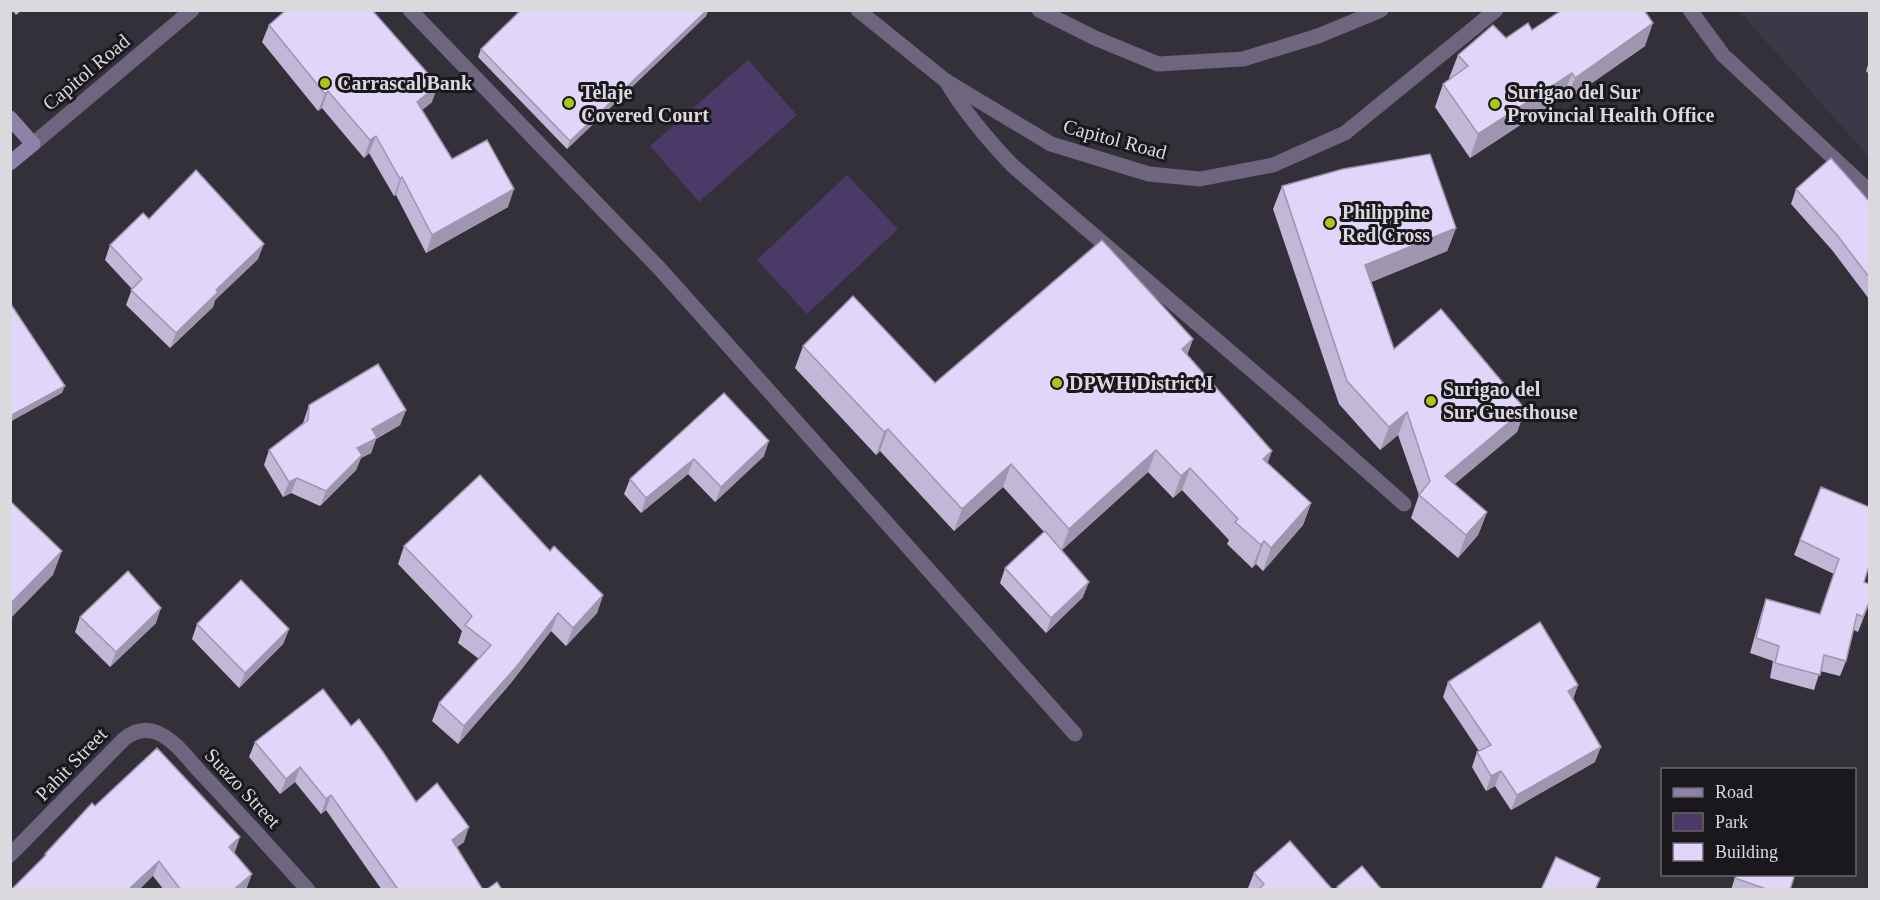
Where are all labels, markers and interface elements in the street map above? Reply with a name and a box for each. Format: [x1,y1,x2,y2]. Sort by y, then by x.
street label: Capitol Road [38,29,134,115]
place label: Carrascal Bank [337,72,473,94]
marker: Carrascal Bank [318,76,332,90]
place label: Telaje Covered Court [581,81,709,126]
place label: Surigao del Sur Provincial Health Office [1507,81,1714,126]
marker: Telaje Covered Court [562,96,576,110]
marker: Surigao del Sur Provincial Health Office [1488,97,1502,111]
street label: Capitol Road [1061,115,1169,164]
place label: Philippine Red Cross [1342,201,1430,246]
marker: Philippine Red Cross [1323,216,1337,230]
place label: DPWH District I [1069,372,1214,394]
marker: DPWH District I [1050,376,1064,390]
place label: Surigao del Sur Guesthouse [1443,378,1578,423]
marker: Surigao del Sur Guesthouse [1424,394,1438,408]
street label: Pahit Street [31,723,111,805]
street label: Suazo Street [201,744,286,833]
legend [1661,768,1856,876]
text: Road [1715,782,1753,802]
text: Park [1715,812,1748,832]
text: Building [1715,842,1778,862]

